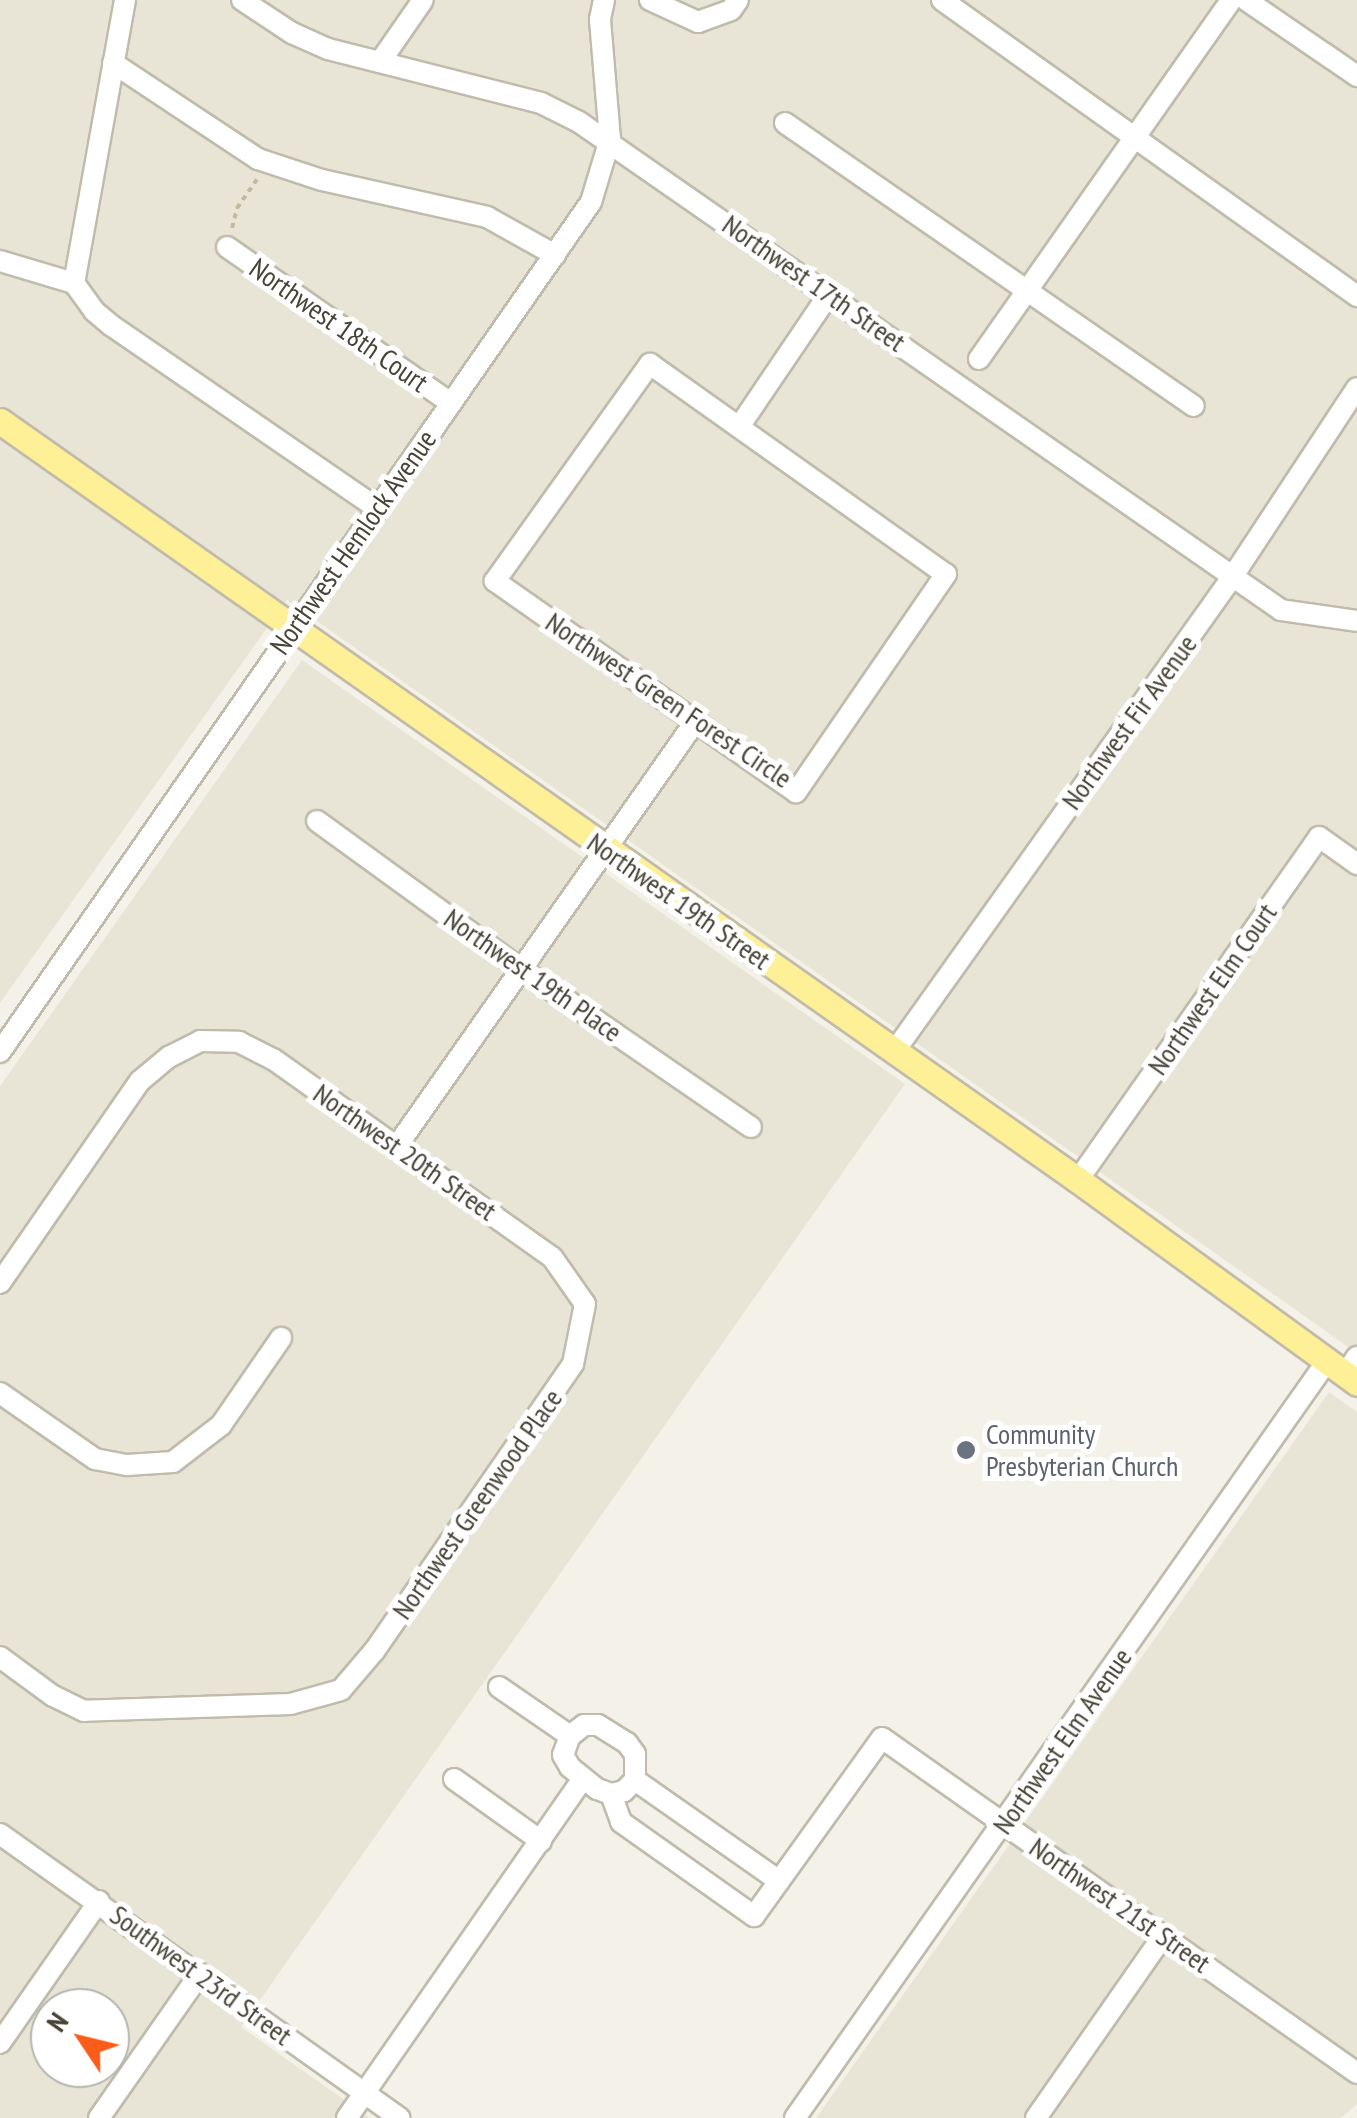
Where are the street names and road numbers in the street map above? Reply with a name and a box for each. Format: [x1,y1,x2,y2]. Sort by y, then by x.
street label: Northwest 17th Street [716,207,912,359]
street label: Northwest 18th Court [243,251,435,399]
street label: Northwest Hemlock Avenue [263,423,443,661]
street label: Northwest Green Forest Circle [540,605,798,795]
street label: Northwest Fir Avenue [1054,628,1204,816]
street label: Northwest 19th Street [581,825,777,977]
street label: Northwest Elm Court [1140,897,1284,1081]
street label: Northwest 19th Place [438,901,628,1049]
street label: Northwest 20th Street [307,1076,503,1228]
street label: Northwest Greenwood Place [385,1383,569,1625]
street label: Northwest Elm Avenue [985,1641,1139,1841]
street label: Northwest 21st Street [1023,1830,1217,1980]
street label: Southwest 23rd Street [104,1898,298,2052]

